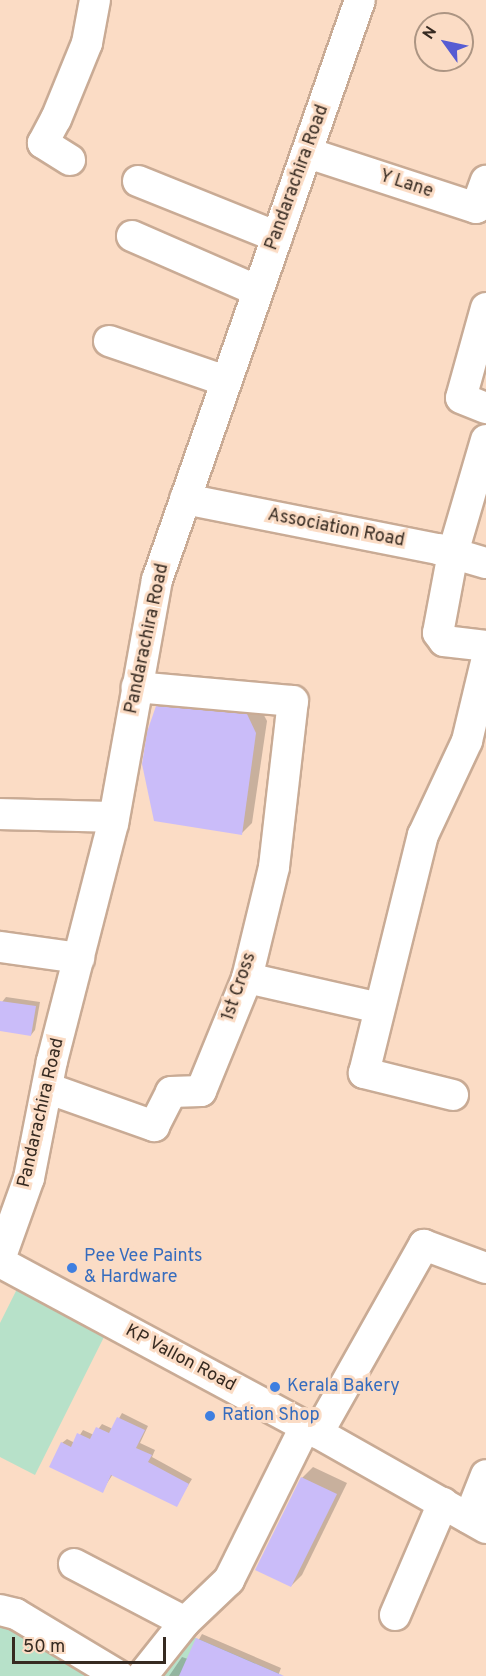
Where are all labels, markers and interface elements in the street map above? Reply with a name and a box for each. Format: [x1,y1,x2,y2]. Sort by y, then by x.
north arrow [414,12,474,72]
text: N [419,23,442,44]
street label: Pandarachira Road [262,102,334,254]
street label: Y Lane [376,166,436,204]
street label: Association Road [266,505,406,553]
street label: Pandarachira Road [122,562,174,716]
street label: 1st Cross [218,950,262,1024]
street label: Pandarachira Road [14,1036,70,1190]
place label: Pee Vee Paints & Hardware [84,1247,203,1290]
marker: Pee Vee Paints & Hardware [65,1261,79,1275]
street label: KP Vallon Road [121,1321,239,1397]
place label: Kerala Bakery [287,1376,400,1398]
marker: Kerala Bakery [268,1380,282,1394]
place label: Ration Shop [222,1405,320,1427]
marker: Ration Shop [203,1409,217,1423]
scale bar [15,1625,170,1663]
text: 50 m [23,1636,65,1659]

